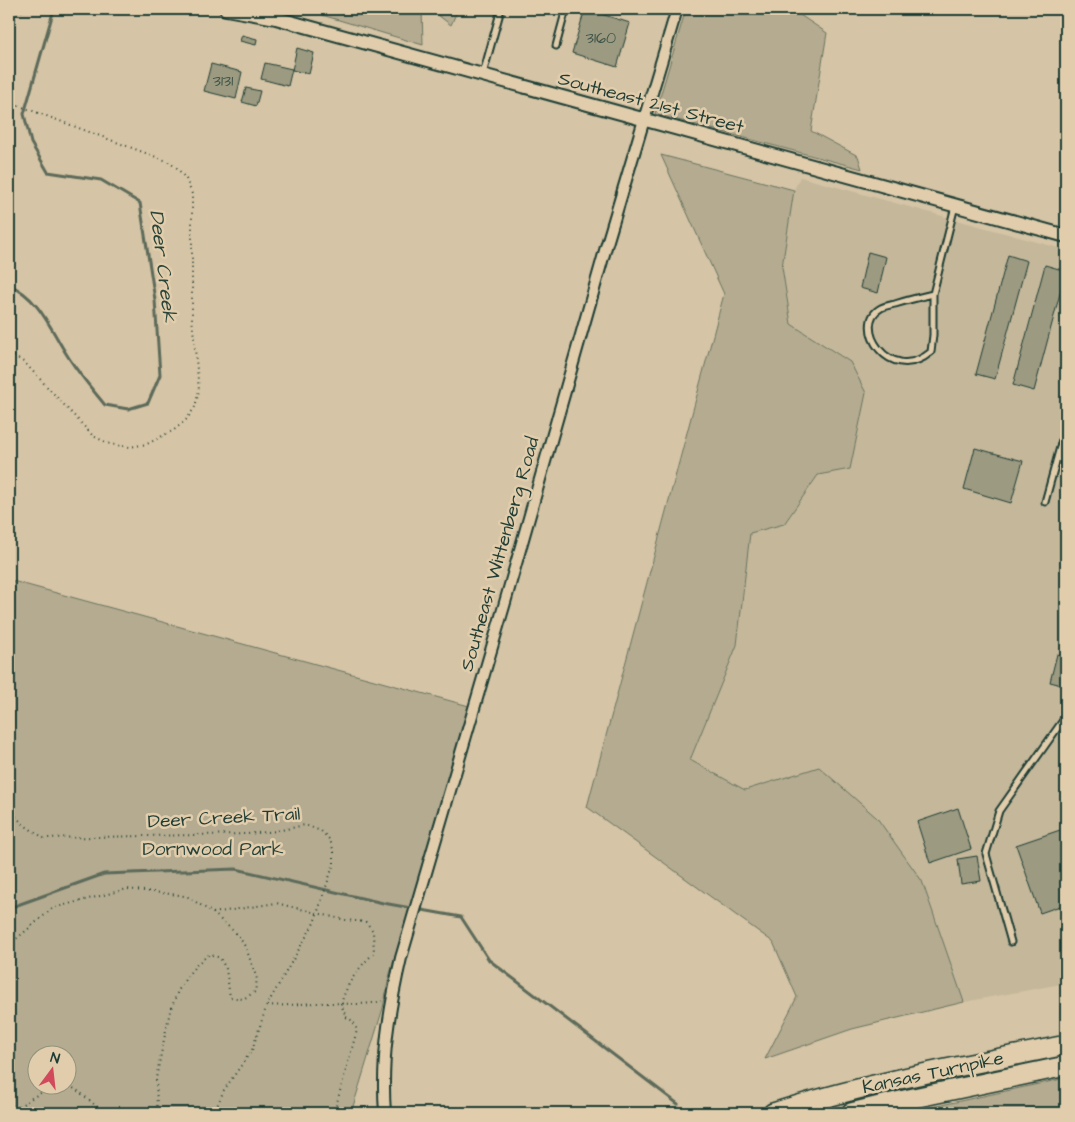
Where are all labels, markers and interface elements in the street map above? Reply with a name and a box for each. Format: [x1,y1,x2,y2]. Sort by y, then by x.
house number: 3160 [586,27,616,49]
street label: Southeast 21st Street [555,65,747,141]
house number: 3131 [213,70,233,92]
water label: Deer Creek [142,208,184,324]
street label: Southeast Wittenberg Road [454,433,547,675]
street label: Deer Creek Trail [147,801,301,835]
park label: Dornwood Park [142,836,284,863]
north arrow [28,1044,78,1094]
street label: Kansas Turnpike [860,1045,1006,1101]
text: N [48,1048,62,1069]

